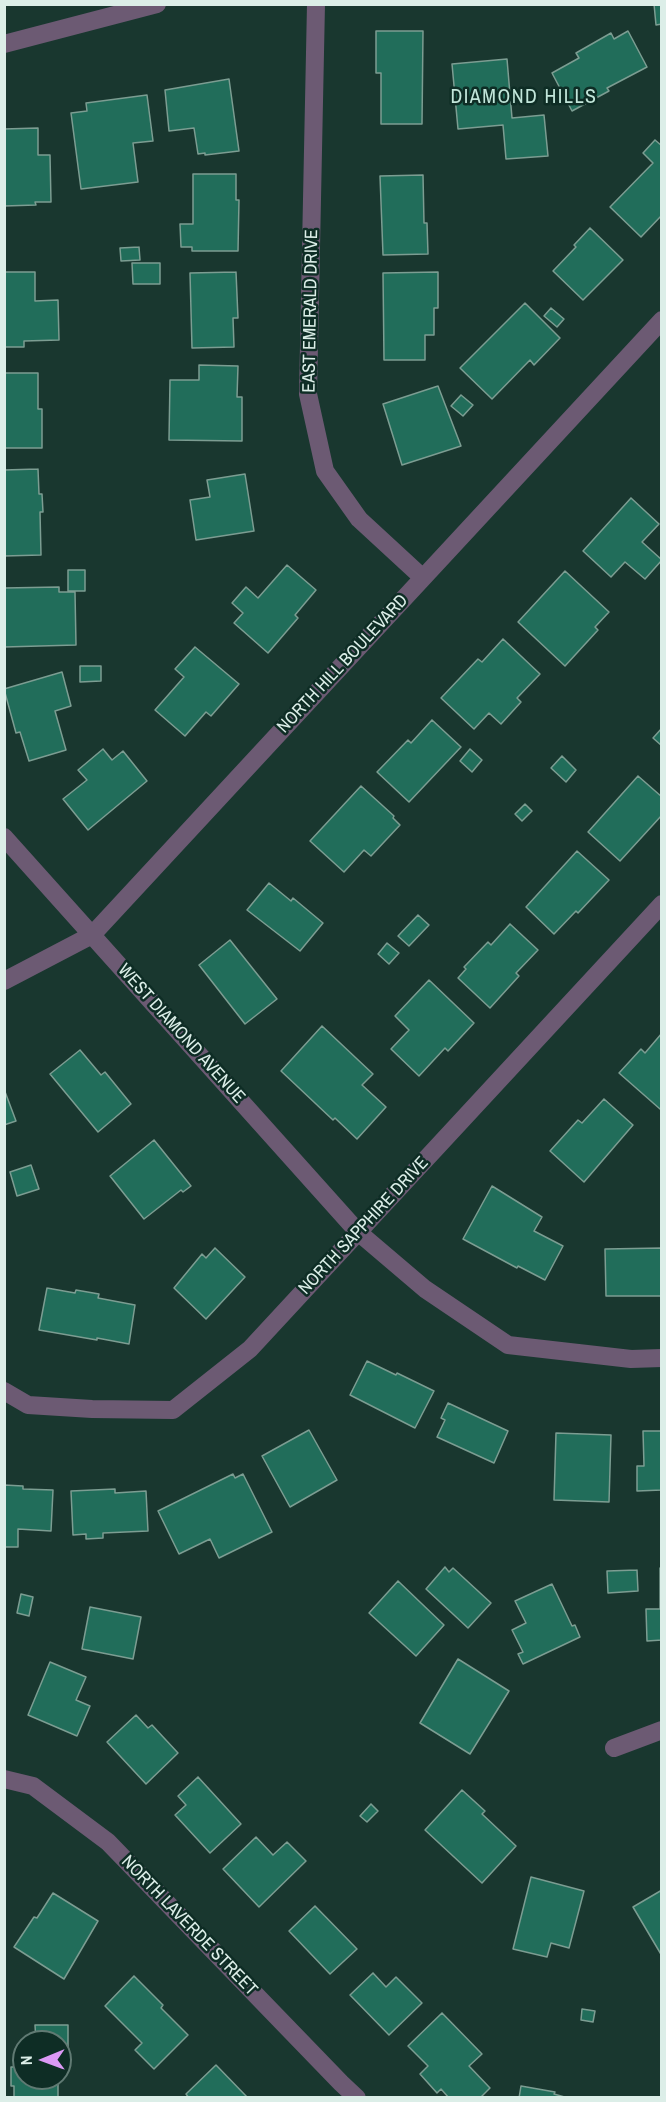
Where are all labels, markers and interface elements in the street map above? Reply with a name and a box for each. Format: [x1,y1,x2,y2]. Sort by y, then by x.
district label: DIAMOND HILLS [450,86,598,110]
street label: EAST EMERALD DRIVE [299,229,323,393]
street label: NORTH HILL BOULEVARD [273,590,413,738]
street label: WEST DIAMOND AVENUE [113,960,249,1108]
street label: NORTH SAPPHIRE DRIVE [295,1153,433,1299]
street label: NORTH LAVERDE STREET [116,1851,262,2001]
north arrow [12,2030,72,2090]
text: N [15,2055,37,2065]

